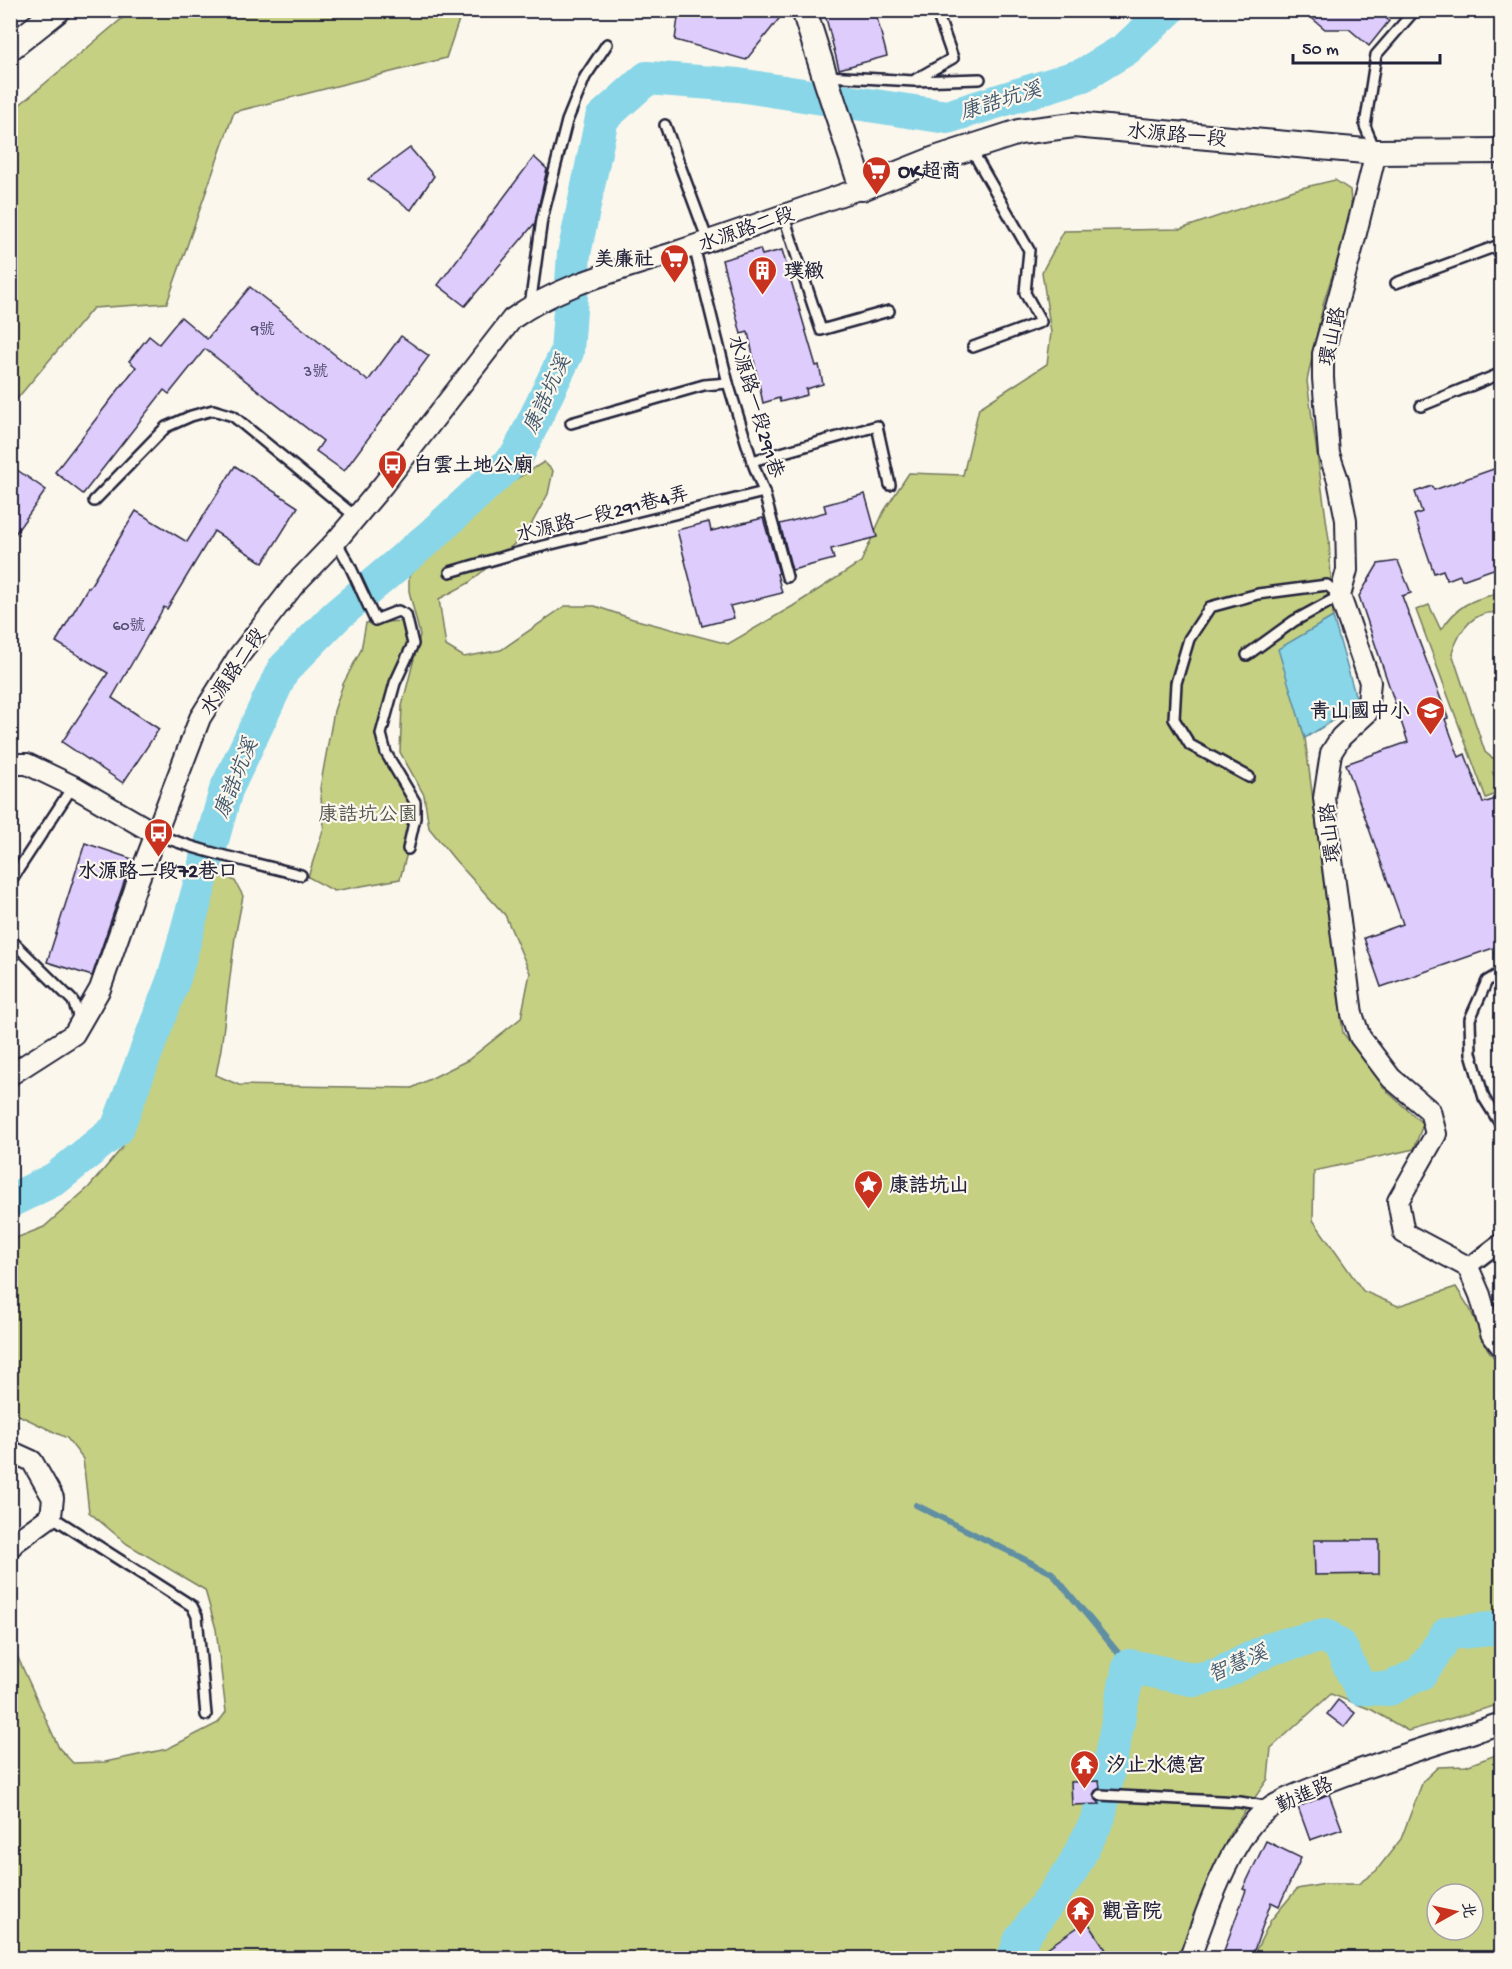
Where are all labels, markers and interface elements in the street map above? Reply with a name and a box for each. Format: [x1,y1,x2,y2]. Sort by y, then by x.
scale bar [1293,27,1440,65]
text: 50 m [1302,40,1339,61]
water label: 康誥坑溪 [957,77,1046,128]
street label: 水源路一段 [1126,120,1228,153]
supermarket icon: OK超商 [861,154,893,196]
place label: OK超商 [898,160,961,185]
street label: 水源路二段 [695,202,798,258]
supermarket icon: 美廉社 [659,242,691,284]
place label: 美廉社 [594,248,654,273]
building icon: 璞緻 [747,254,779,296]
place label: 璞緻 [784,260,824,285]
street label: 環山路 [1315,304,1352,368]
house number: 9號 [250,321,275,341]
street label: 水源路一段291巷 [721,332,788,482]
water label: 康誥坑溪 [518,350,579,439]
house number: 3號 [303,363,328,383]
bus stop icon: 白雲土地公廟 [376,448,408,490]
place label: 白雲土地公廟 [413,454,533,479]
street label: 水源路一段291巷4弄 [514,482,692,549]
house number: 60號 [112,617,146,637]
street label: 水源路二段 [196,624,272,721]
school or university icon: 青山國中小 [1415,694,1447,736]
place label: 青山國中小 [1310,700,1410,725]
water label: 康誥坑溪 [209,734,266,823]
street label: 環山路 [1316,801,1347,864]
park label: 康誥坑公園 [318,803,418,828]
bus stop icon: 水源路二段72巷口 [142,816,174,858]
place label: 水源路二段72巷口 [78,860,238,885]
place icon: 康誥坑山 [852,1168,884,1210]
place label: 康誥坑山 [889,1174,969,1199]
water label: 智慧溪 [1204,1640,1273,1690]
temple icon: 汐止水德宮 [1069,1748,1101,1790]
place label: 汐止水德宮 [1106,1754,1206,1779]
street label: 勤進路 [1273,1772,1338,1820]
north arrow [1425,1882,1485,1942]
temple icon: 觀音院 [1065,1894,1097,1936]
place label: 觀音院 [1102,1900,1162,1925]
text: 北 [1456,1901,1478,1920]

